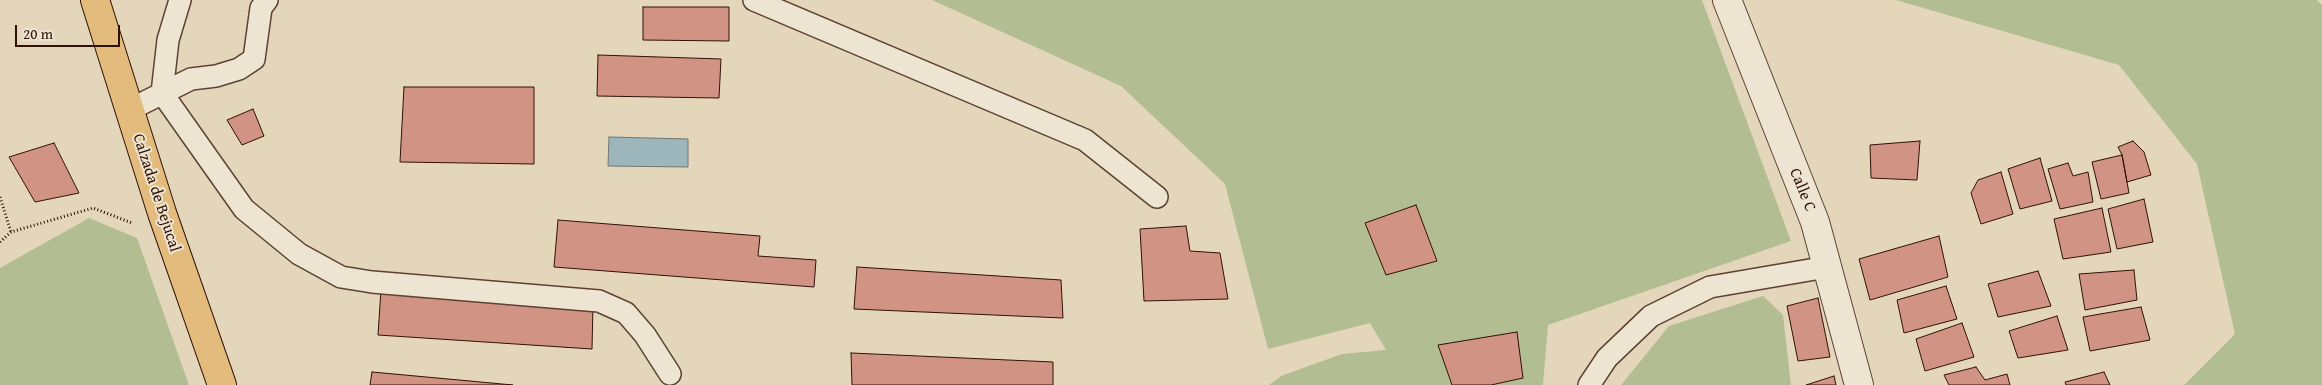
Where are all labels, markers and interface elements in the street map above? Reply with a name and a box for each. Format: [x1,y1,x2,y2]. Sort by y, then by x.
scale bar [18,15,122,47]
text: 20 m [23,23,53,44]
street label: Calzada de Bejucal [128,131,184,255]
street label: Calle C [1785,166,1819,214]

